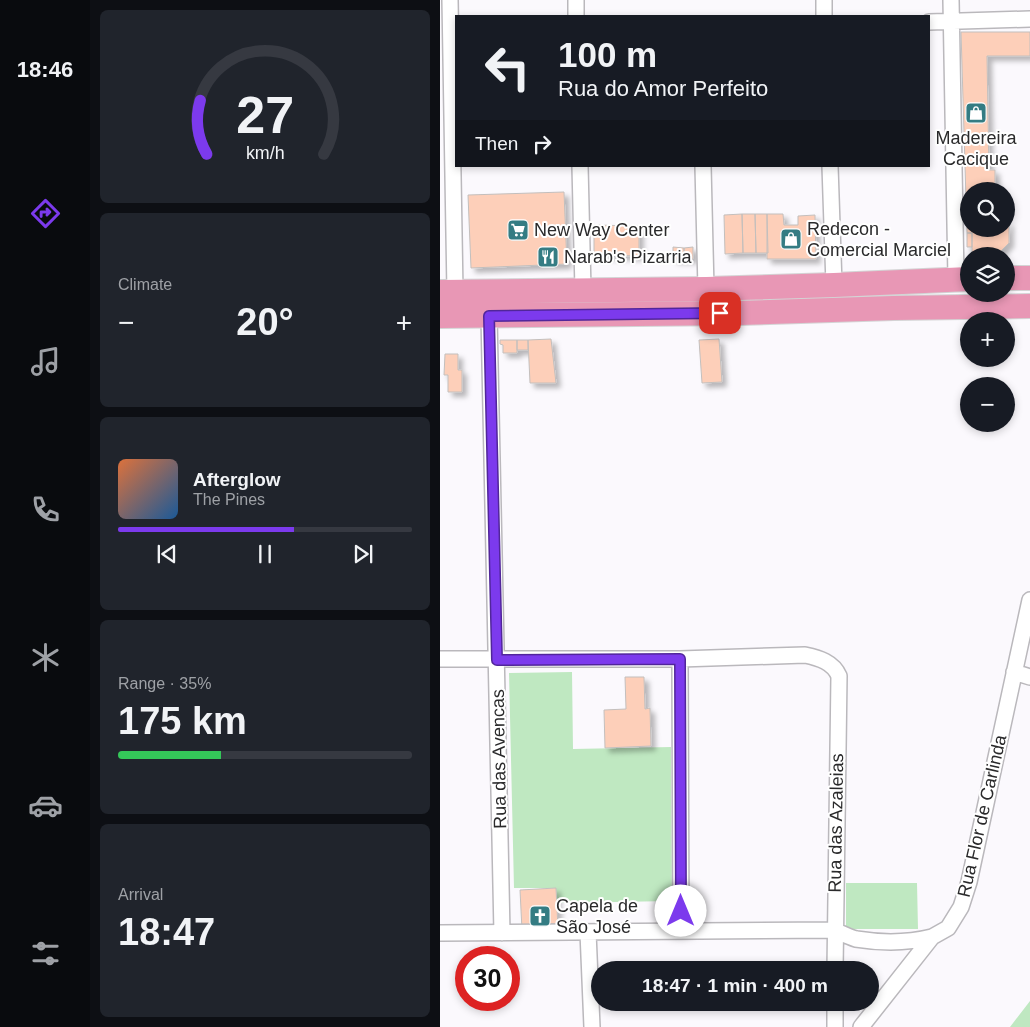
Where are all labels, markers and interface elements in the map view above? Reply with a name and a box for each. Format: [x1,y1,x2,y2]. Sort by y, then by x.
icon: left [475,35,540,100]
text: 100 m [558,35,657,74]
text: 18:46 [17,57,73,82]
text: Rua do Amor Perfeito [558,76,768,101]
text: 27 [236,86,294,144]
shop icon: Madereira Cacique [964,101,988,125]
place label: Madereira Cacique [935,128,1018,169]
icon: right [528,130,556,158]
text: Then [475,133,518,154]
text: km/h [246,143,284,163]
map controls [960,182,1015,432]
button: search [960,182,1015,237]
icon: directions [28,196,63,231]
supermarket icon: New Way Center [506,218,530,242]
place label: Redecon - Comercial Marciel [807,219,951,260]
place label: New Way Center [534,220,669,240]
shop icon: Redecon - Comercial Marciel [779,227,803,251]
restaurant icon: Narab's Pizarria [536,245,560,269]
place label: Narab's Pizarria [564,247,692,267]
button: layers [960,247,1015,302]
text: Climate [118,276,172,293]
pin [699,292,741,334]
icon: arrive [706,299,734,327]
text: 20° [236,301,294,343]
text: − [118,307,134,338]
text: + [396,307,412,338]
button: + [960,312,1015,367]
icon: music [28,344,63,379]
button: − [960,377,1015,432]
text: Afterglow [193,469,281,490]
text: The Pines [193,491,265,508]
icon: phone [28,492,63,527]
icon: previous [153,540,181,568]
icon: pause [251,540,279,568]
icon: next [349,540,377,568]
icon: climate [28,640,63,675]
text: Range · 35% [118,675,211,692]
street label: Rua das Avencas [488,689,510,829]
text: 175 km [118,700,247,742]
street label: Rua Flor de Carlinda [954,732,1011,899]
street label: Rua das Azaleias [825,753,847,893]
icon: car [28,788,63,823]
position arrow [654,884,706,936]
text: Arrival [118,886,163,903]
place label: Capela de São José [556,896,638,937]
church icon: Capela de São José [528,904,552,928]
text: 18:47 [118,911,215,953]
icon: filters [28,936,63,971]
speed limit sign: 30 [455,946,520,1011]
text: 18:47 · 1 min · 400 m [642,975,828,996]

